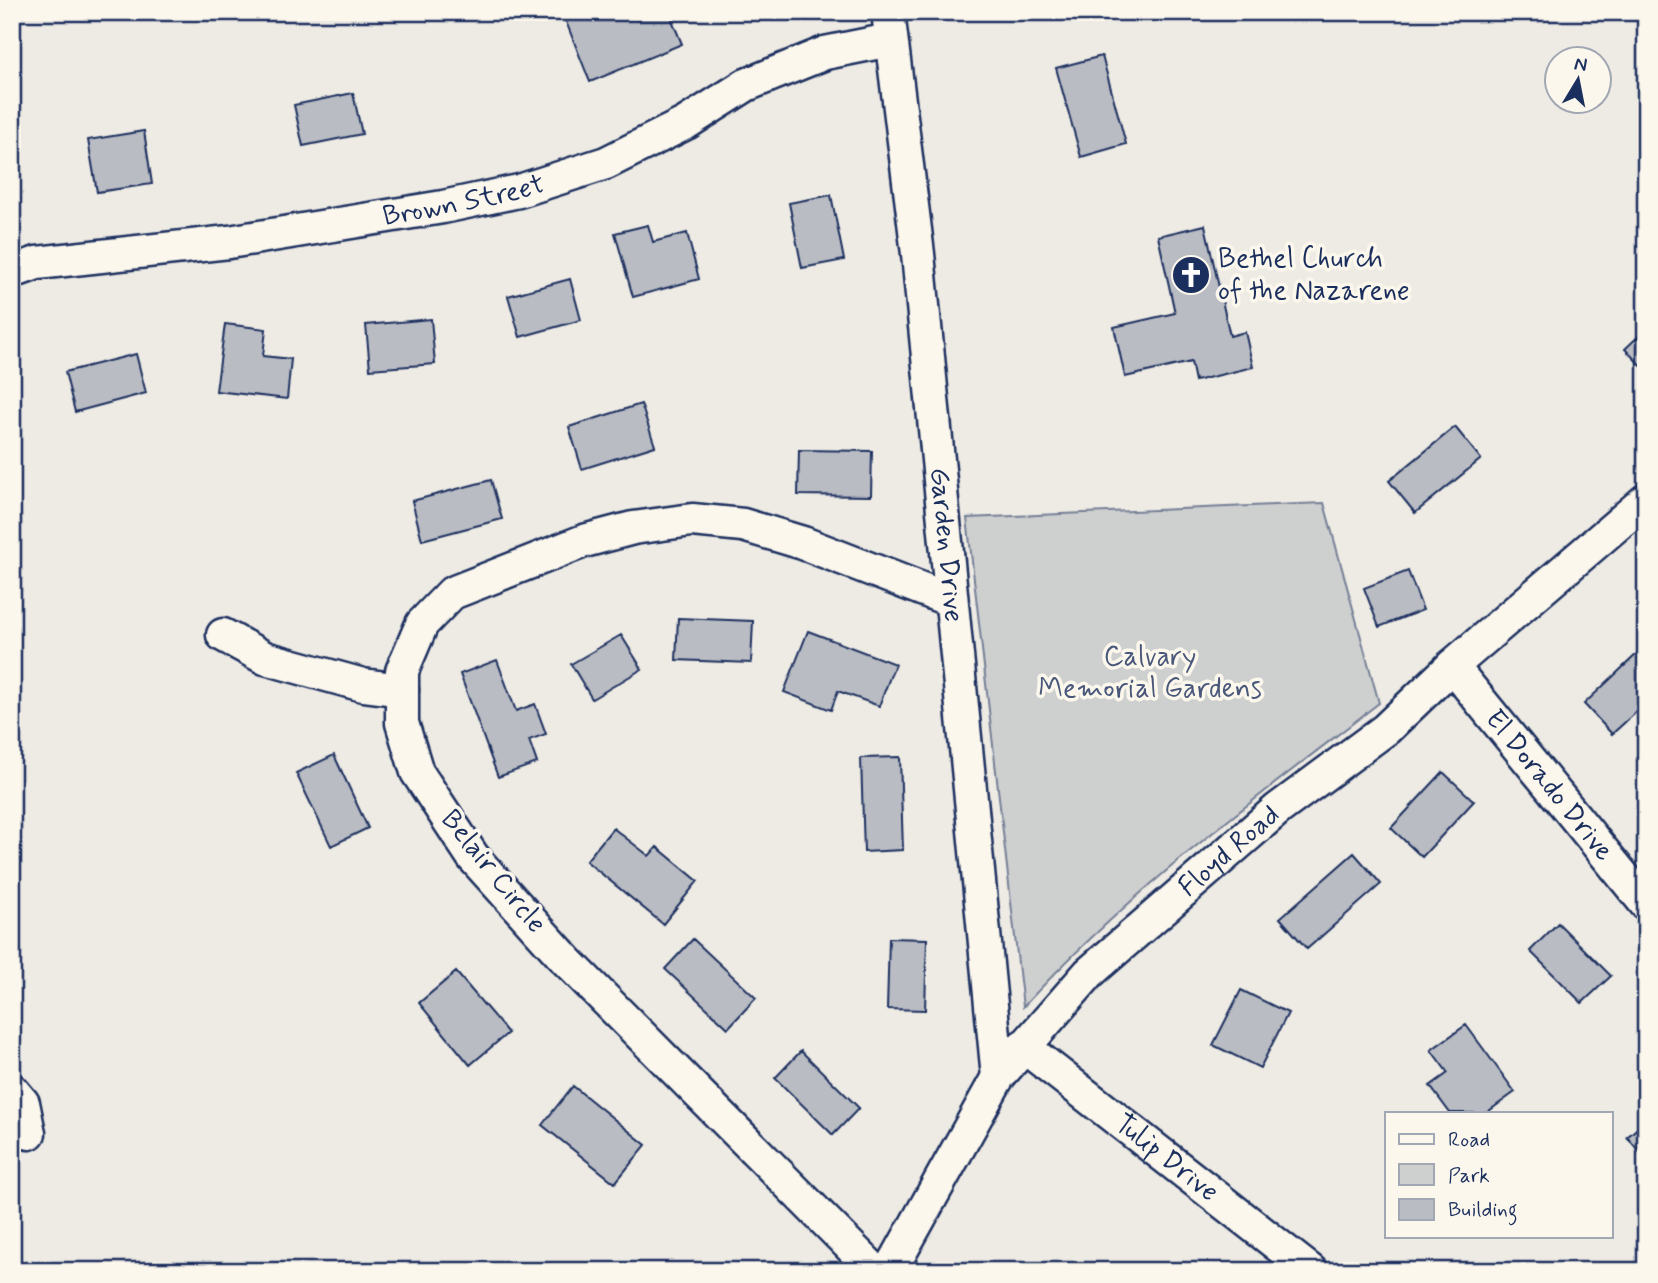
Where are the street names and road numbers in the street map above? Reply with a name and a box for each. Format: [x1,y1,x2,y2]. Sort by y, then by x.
street label: Brown Street [380,165,549,235]
street label: Garden Drive [920,466,972,624]
street label: El Dorado Drive [1476,702,1622,869]
street label: Floyd Road [1171,797,1288,906]
street label: Belair Circle [432,802,554,942]
street label: Tulip Drive [1106,1106,1226,1211]

